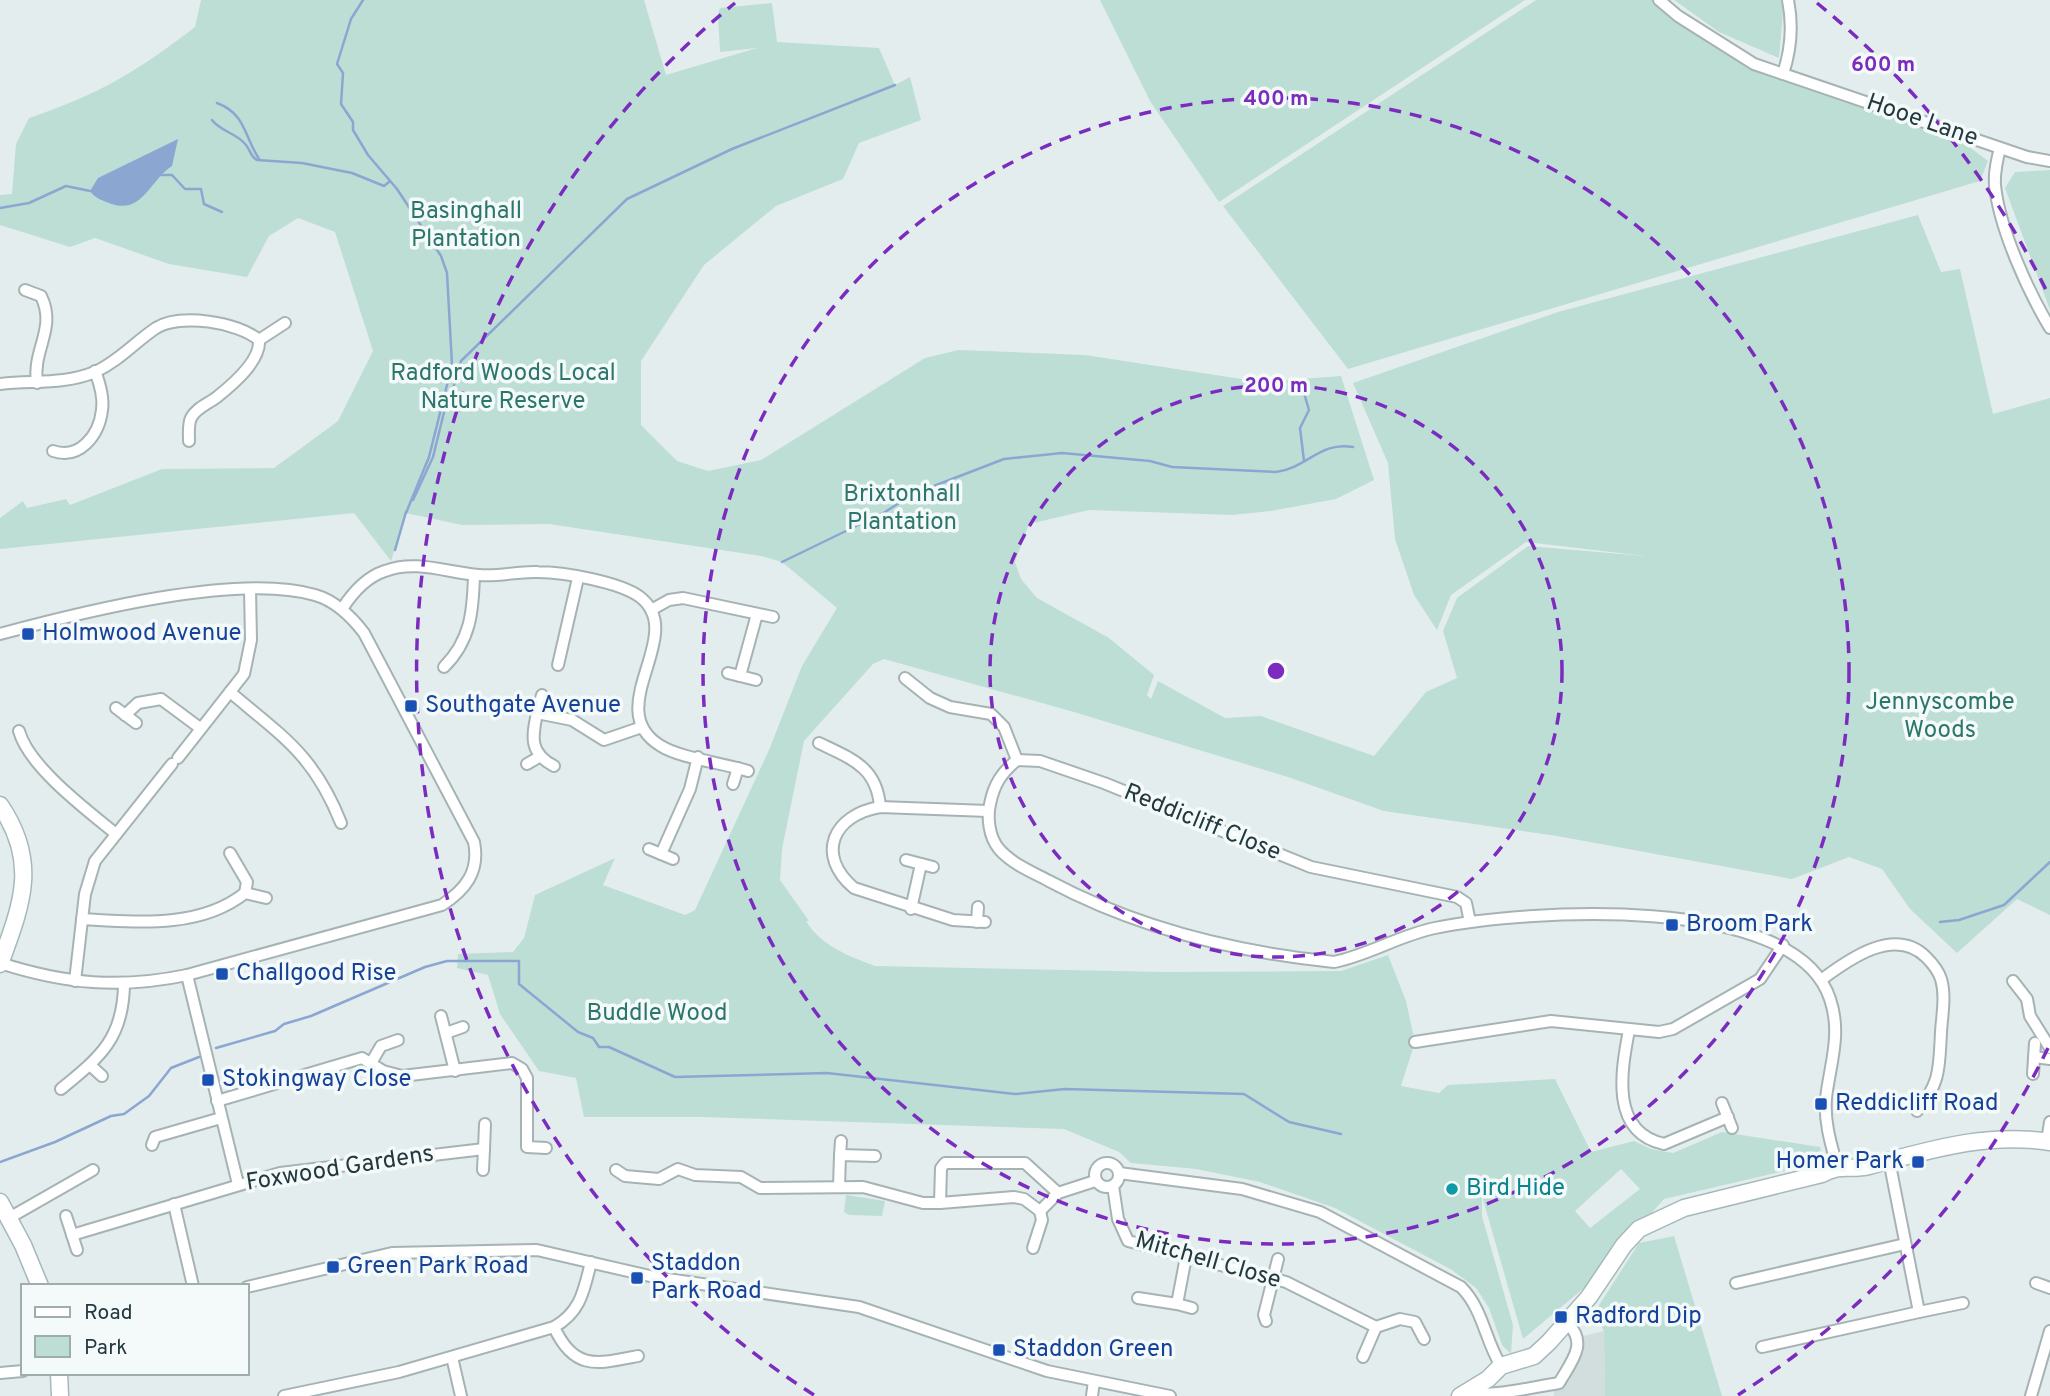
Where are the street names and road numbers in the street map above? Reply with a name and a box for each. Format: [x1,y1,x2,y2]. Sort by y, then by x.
street label: Hooe Lane [1862,88,1982,154]
street label: Reddicliff Close [1119,778,1285,868]
street label: Foxwood Gardens [244,1139,436,1199]
street label: Mitchell Close [1132,1226,1284,1296]

